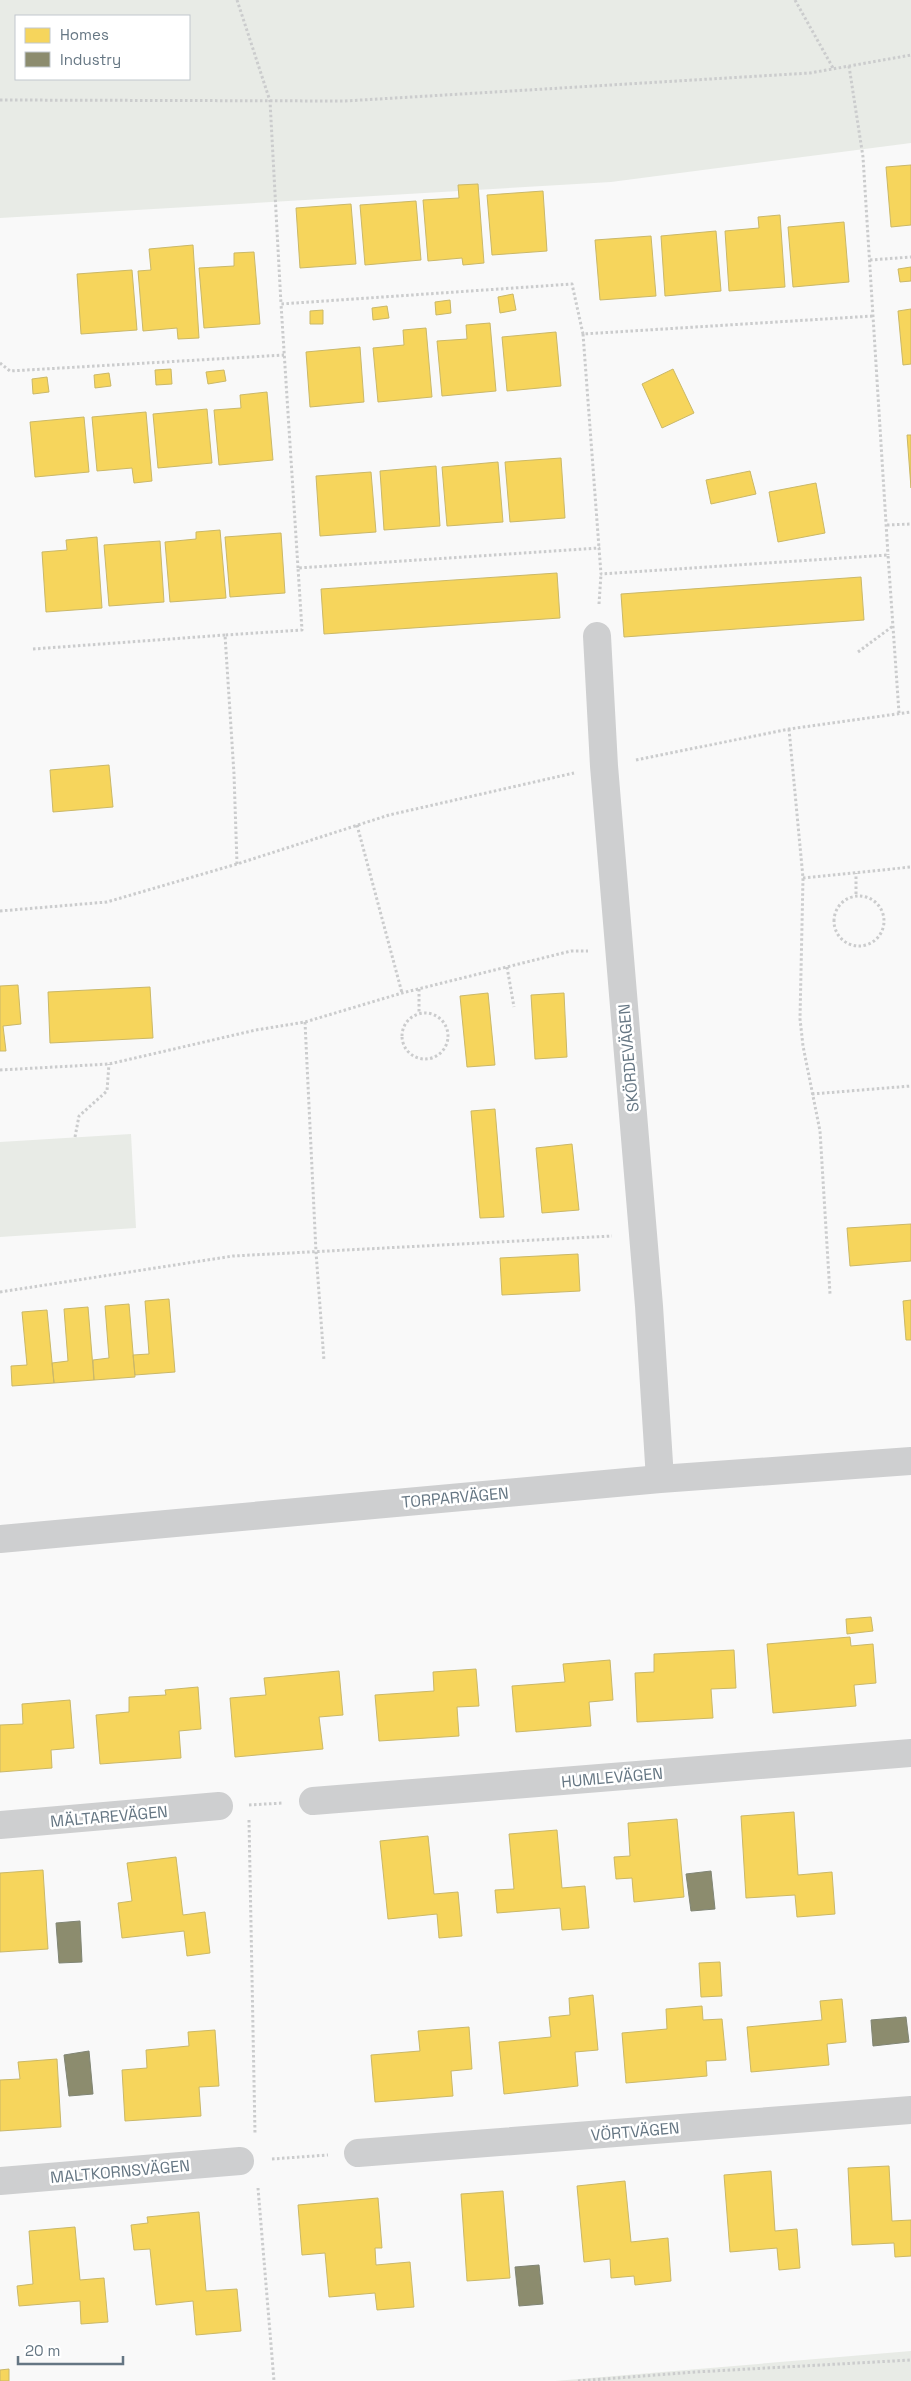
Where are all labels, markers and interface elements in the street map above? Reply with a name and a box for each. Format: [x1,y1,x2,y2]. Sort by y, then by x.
legend [15,15,190,80]
text: Homes [60,25,109,44]
text: Industry [60,50,121,69]
street label: SKÖRDEVÄGEN [613,1003,644,1113]
street label: TORPARVÄGEN [401,1482,510,1513]
street label: HUMLEVÄGEN [560,1763,664,1792]
street label: MÄLTAREVÄGEN [49,1801,169,1832]
street label: VÖRTVÄGEN [590,2117,680,2146]
street label: MALTKORNSVÄGEN [49,2155,191,2188]
scale bar [18,2334,122,2366]
text: 20 m [25,2341,60,2360]

